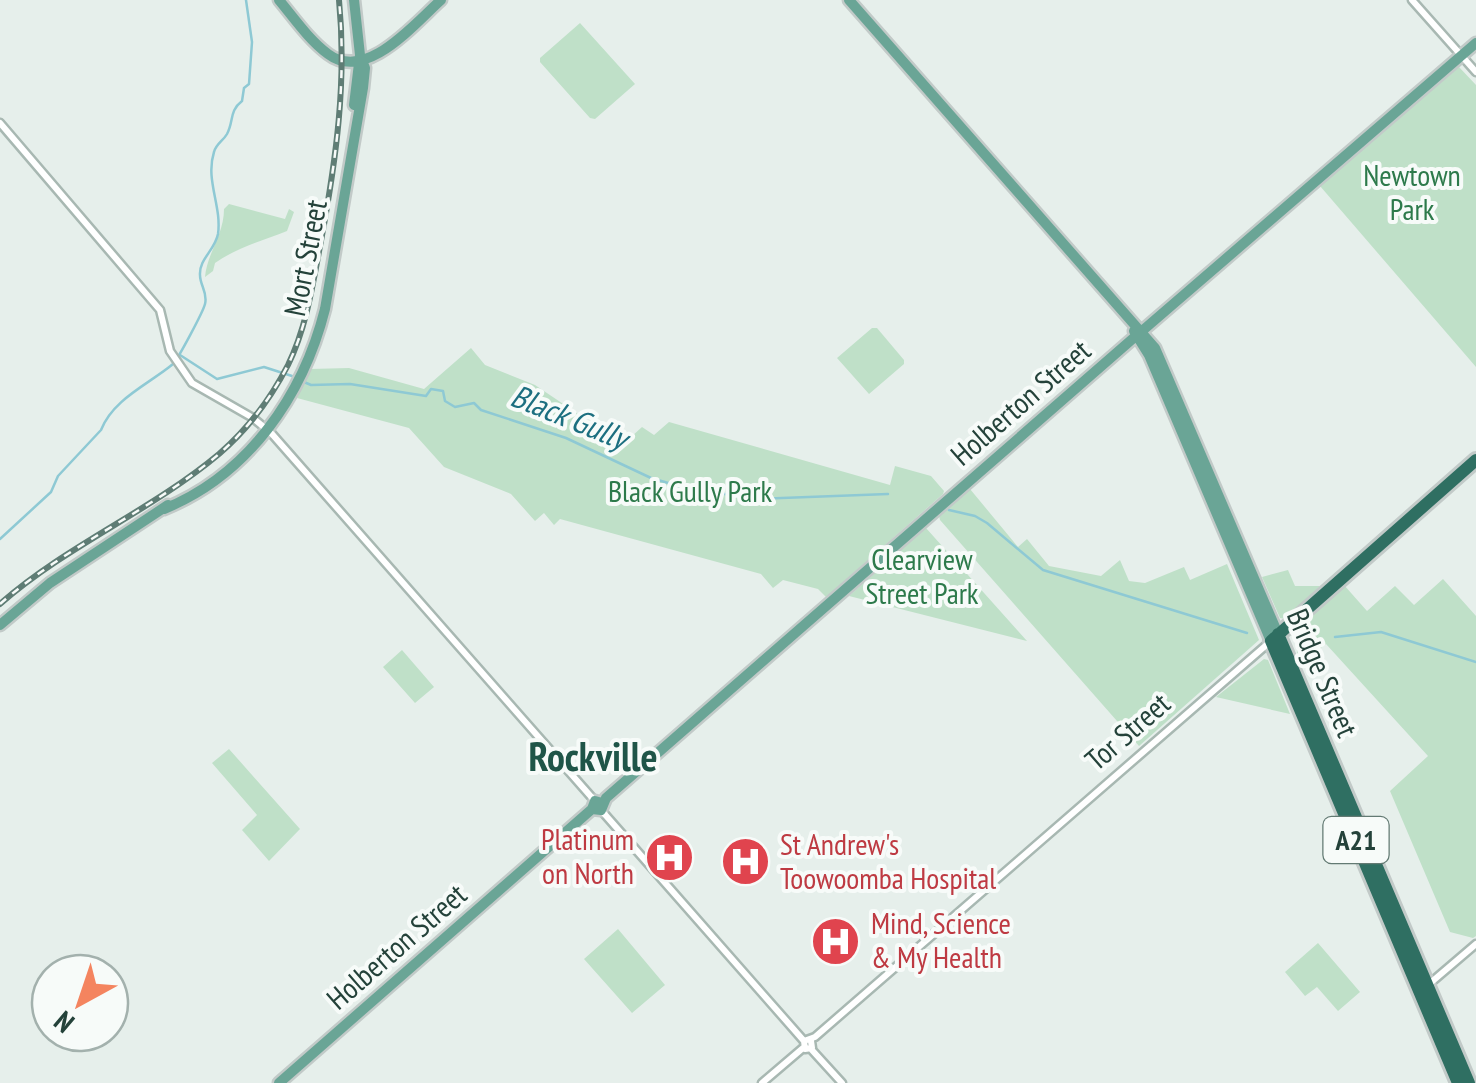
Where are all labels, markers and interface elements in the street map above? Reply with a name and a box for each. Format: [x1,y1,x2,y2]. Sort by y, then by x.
park label: Newtown Park [1363,155,1461,228]
street label: Mort Street [274,195,335,319]
street label: Holberton Street [942,330,1099,473]
water label: Black Gully [505,374,637,460]
park label: Black Gully Park [608,471,772,510]
park label: Clearview Street Park [865,539,979,612]
street label: Bridge Street [1279,602,1368,743]
street label: Tor Street [1076,683,1178,778]
district label: Rockville [529,730,658,782]
road number: A21 [1324,817,1388,863]
place label: Platinum on North [541,819,634,892]
place label: St Andrew's Toowoomba Hospital [780,824,996,897]
hospital icon: Platinum on North [643,831,695,883]
hospital icon: St Andrew's Toowoomba Hospital [719,836,771,888]
street label: Holberton Street [318,874,475,1017]
place label: Mind, Science & My Health [871,903,1011,976]
hospital icon: Mind, Science & My Health [810,915,862,967]
north arrow [30,953,130,1053]
text: N [46,1004,81,1042]

